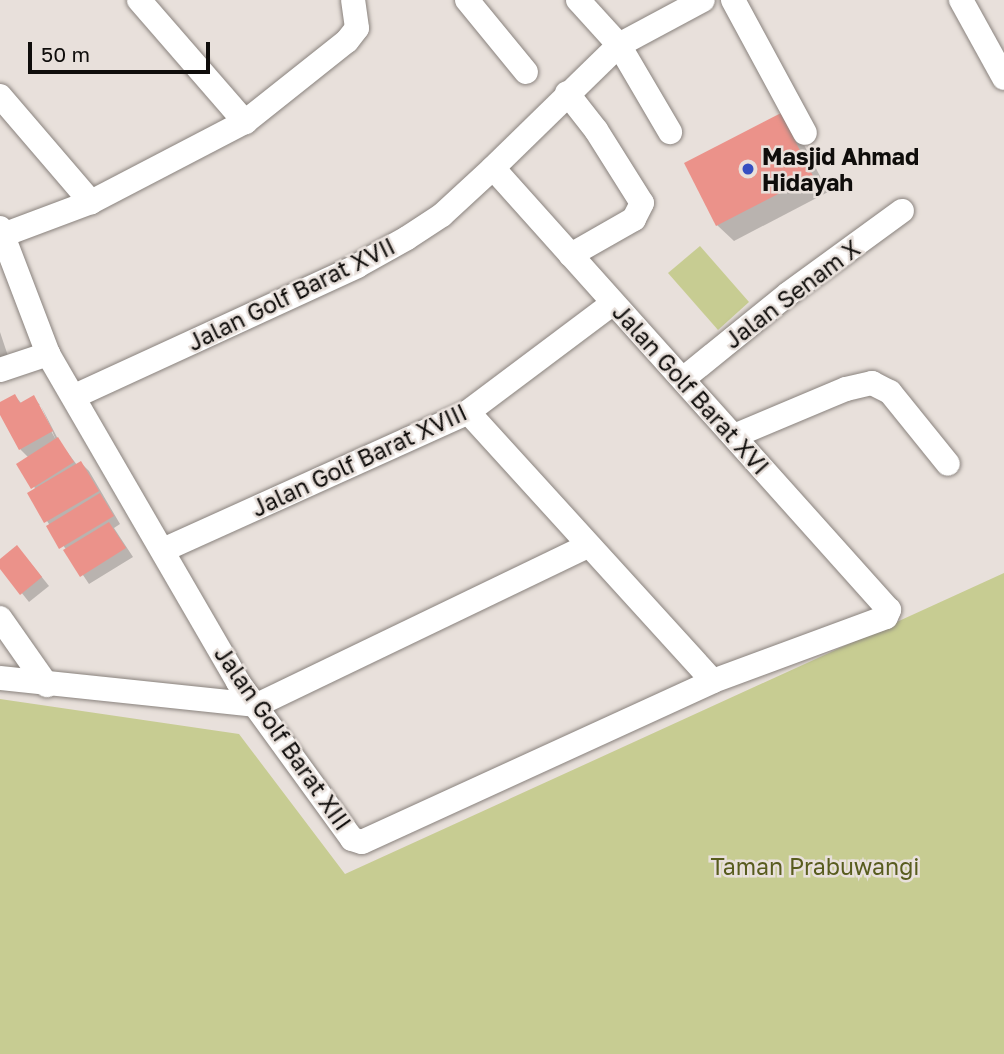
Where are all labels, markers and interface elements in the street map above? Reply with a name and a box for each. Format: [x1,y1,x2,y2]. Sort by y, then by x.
scale bar [32,28,214,72]
text: 50 m [41,41,90,67]
place label: Masjid Ahmad Hidayah [762,142,919,196]
marker: Masjid Ahmad Hidayah [740,161,756,177]
street label: Jalan Golf Barat XVII [183,232,399,356]
street label: Jalan Senam X [719,234,865,354]
street label: Jalan Golf Barat XVI [607,298,775,480]
street label: Jalan Golf Barat XVIII [247,398,471,522]
street label: Jalan Golf Barat XIII [209,640,357,836]
park label: Taman Prabuwangi [711,852,919,880]

